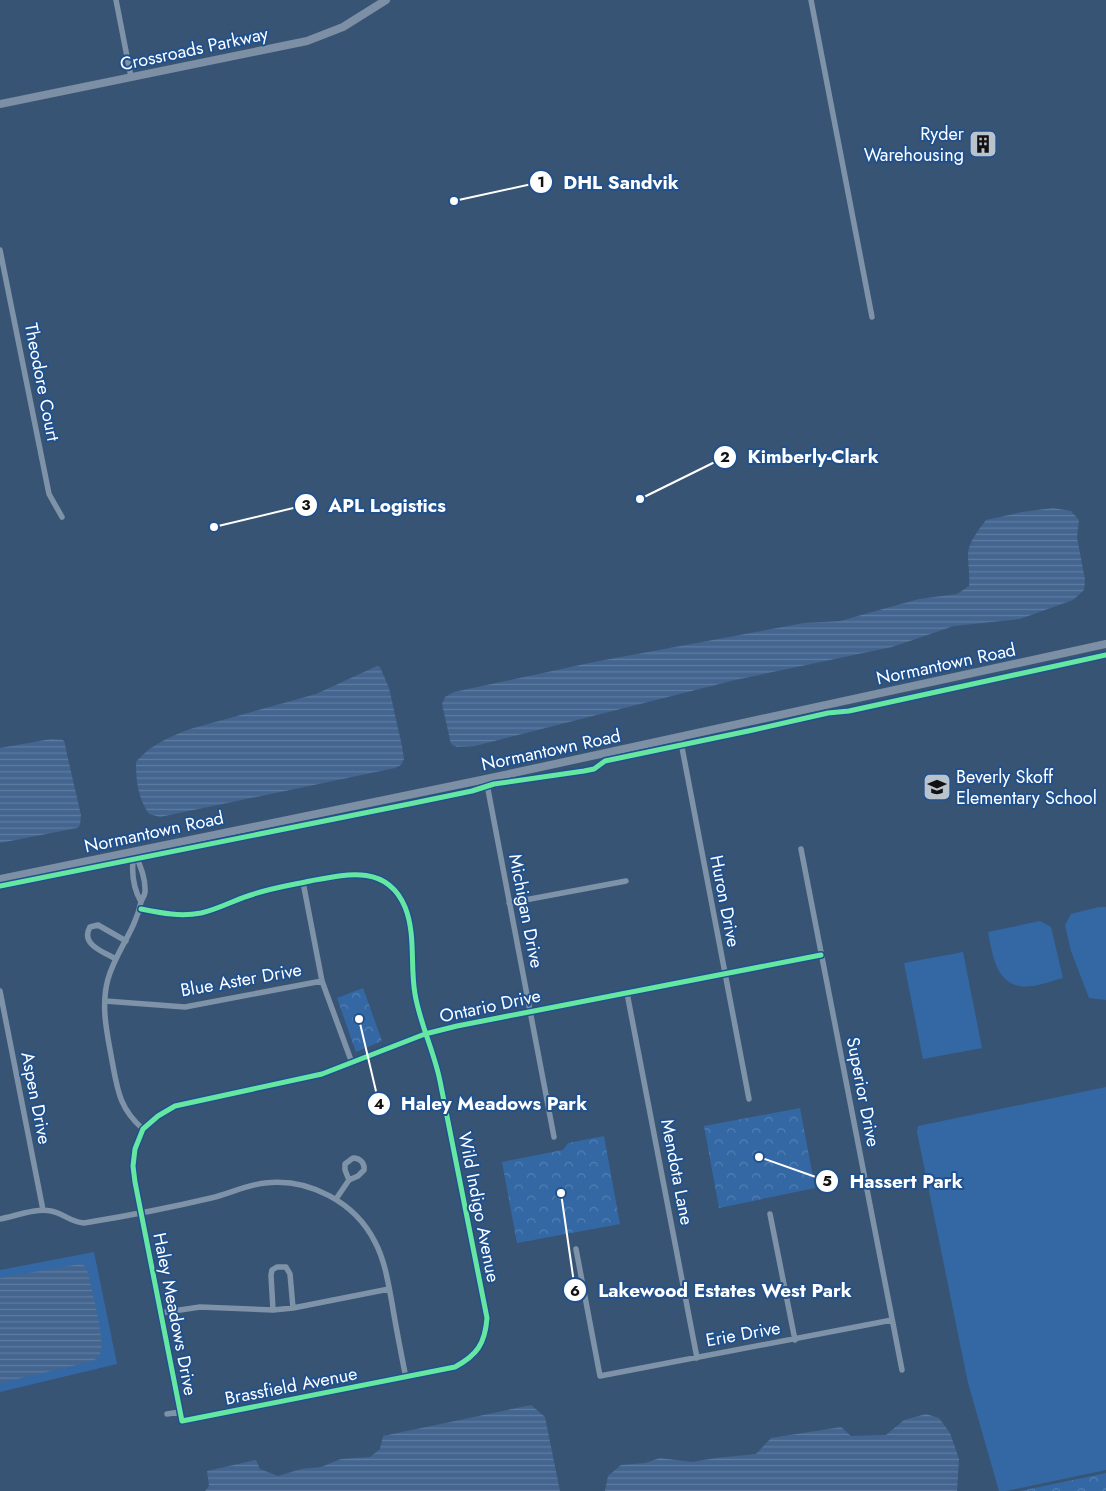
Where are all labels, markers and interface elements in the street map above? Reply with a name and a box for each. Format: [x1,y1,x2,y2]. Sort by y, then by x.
street label: Crossroads Parkway [117,21,271,77]
place label: Ryder Warehousing [864,121,965,168]
building icon: Ryder Warehousing [968,129,998,159]
callout: DHL Sandvik [528,165,689,199]
text: DHL Sandvik [563,169,679,196]
text: 1 [537,171,545,193]
street label: Theodore Court [18,321,66,444]
callout: Kimberly-Clark [712,440,888,474]
text: Kimberly-Clark [747,443,879,470]
text: 2 [720,446,730,468]
callout: APL Logistics [294,488,456,522]
text: APL Logistics [327,492,446,519]
text: 3 [301,494,311,516]
street label: Normantown Road [874,637,1018,691]
street label: Normantown Road [479,723,623,777]
place label: Beverly Skoff Elementary School [956,764,1097,811]
school or university icon: Beverly Skoff Elementary School [922,772,952,802]
street label: Normantown Road [82,805,226,859]
street label: Michigan Drive [502,852,550,970]
street label: Huron Drive [703,853,747,949]
street label: Blue Aster Drive [178,957,304,1003]
street label: Ontario Drive [437,983,543,1029]
street label: Superior Drive [840,1035,886,1149]
street label: Aspen Drive [14,1050,58,1146]
callout: Haley Meadows Park [366,1087,597,1121]
text: Haley Meadows Park [401,1090,587,1117]
text: 4 [374,1093,384,1115]
street label: Mendota Lane [654,1117,700,1227]
street label: Wild Indigo Avenue [452,1130,506,1284]
callout: Hassert Park [815,1164,973,1198]
text: Hassert Park [849,1168,963,1195]
text: 5 [822,1170,832,1192]
street label: Haley Meadows Drive [146,1230,204,1398]
callout: Lakewood Estates West Park [563,1273,861,1307]
text: Lakewood Estates West Park [598,1277,852,1304]
text: 6 [570,1280,580,1302]
street label: Erie Drive [704,1315,782,1353]
street label: Brassfield Avenue [223,1360,359,1412]

